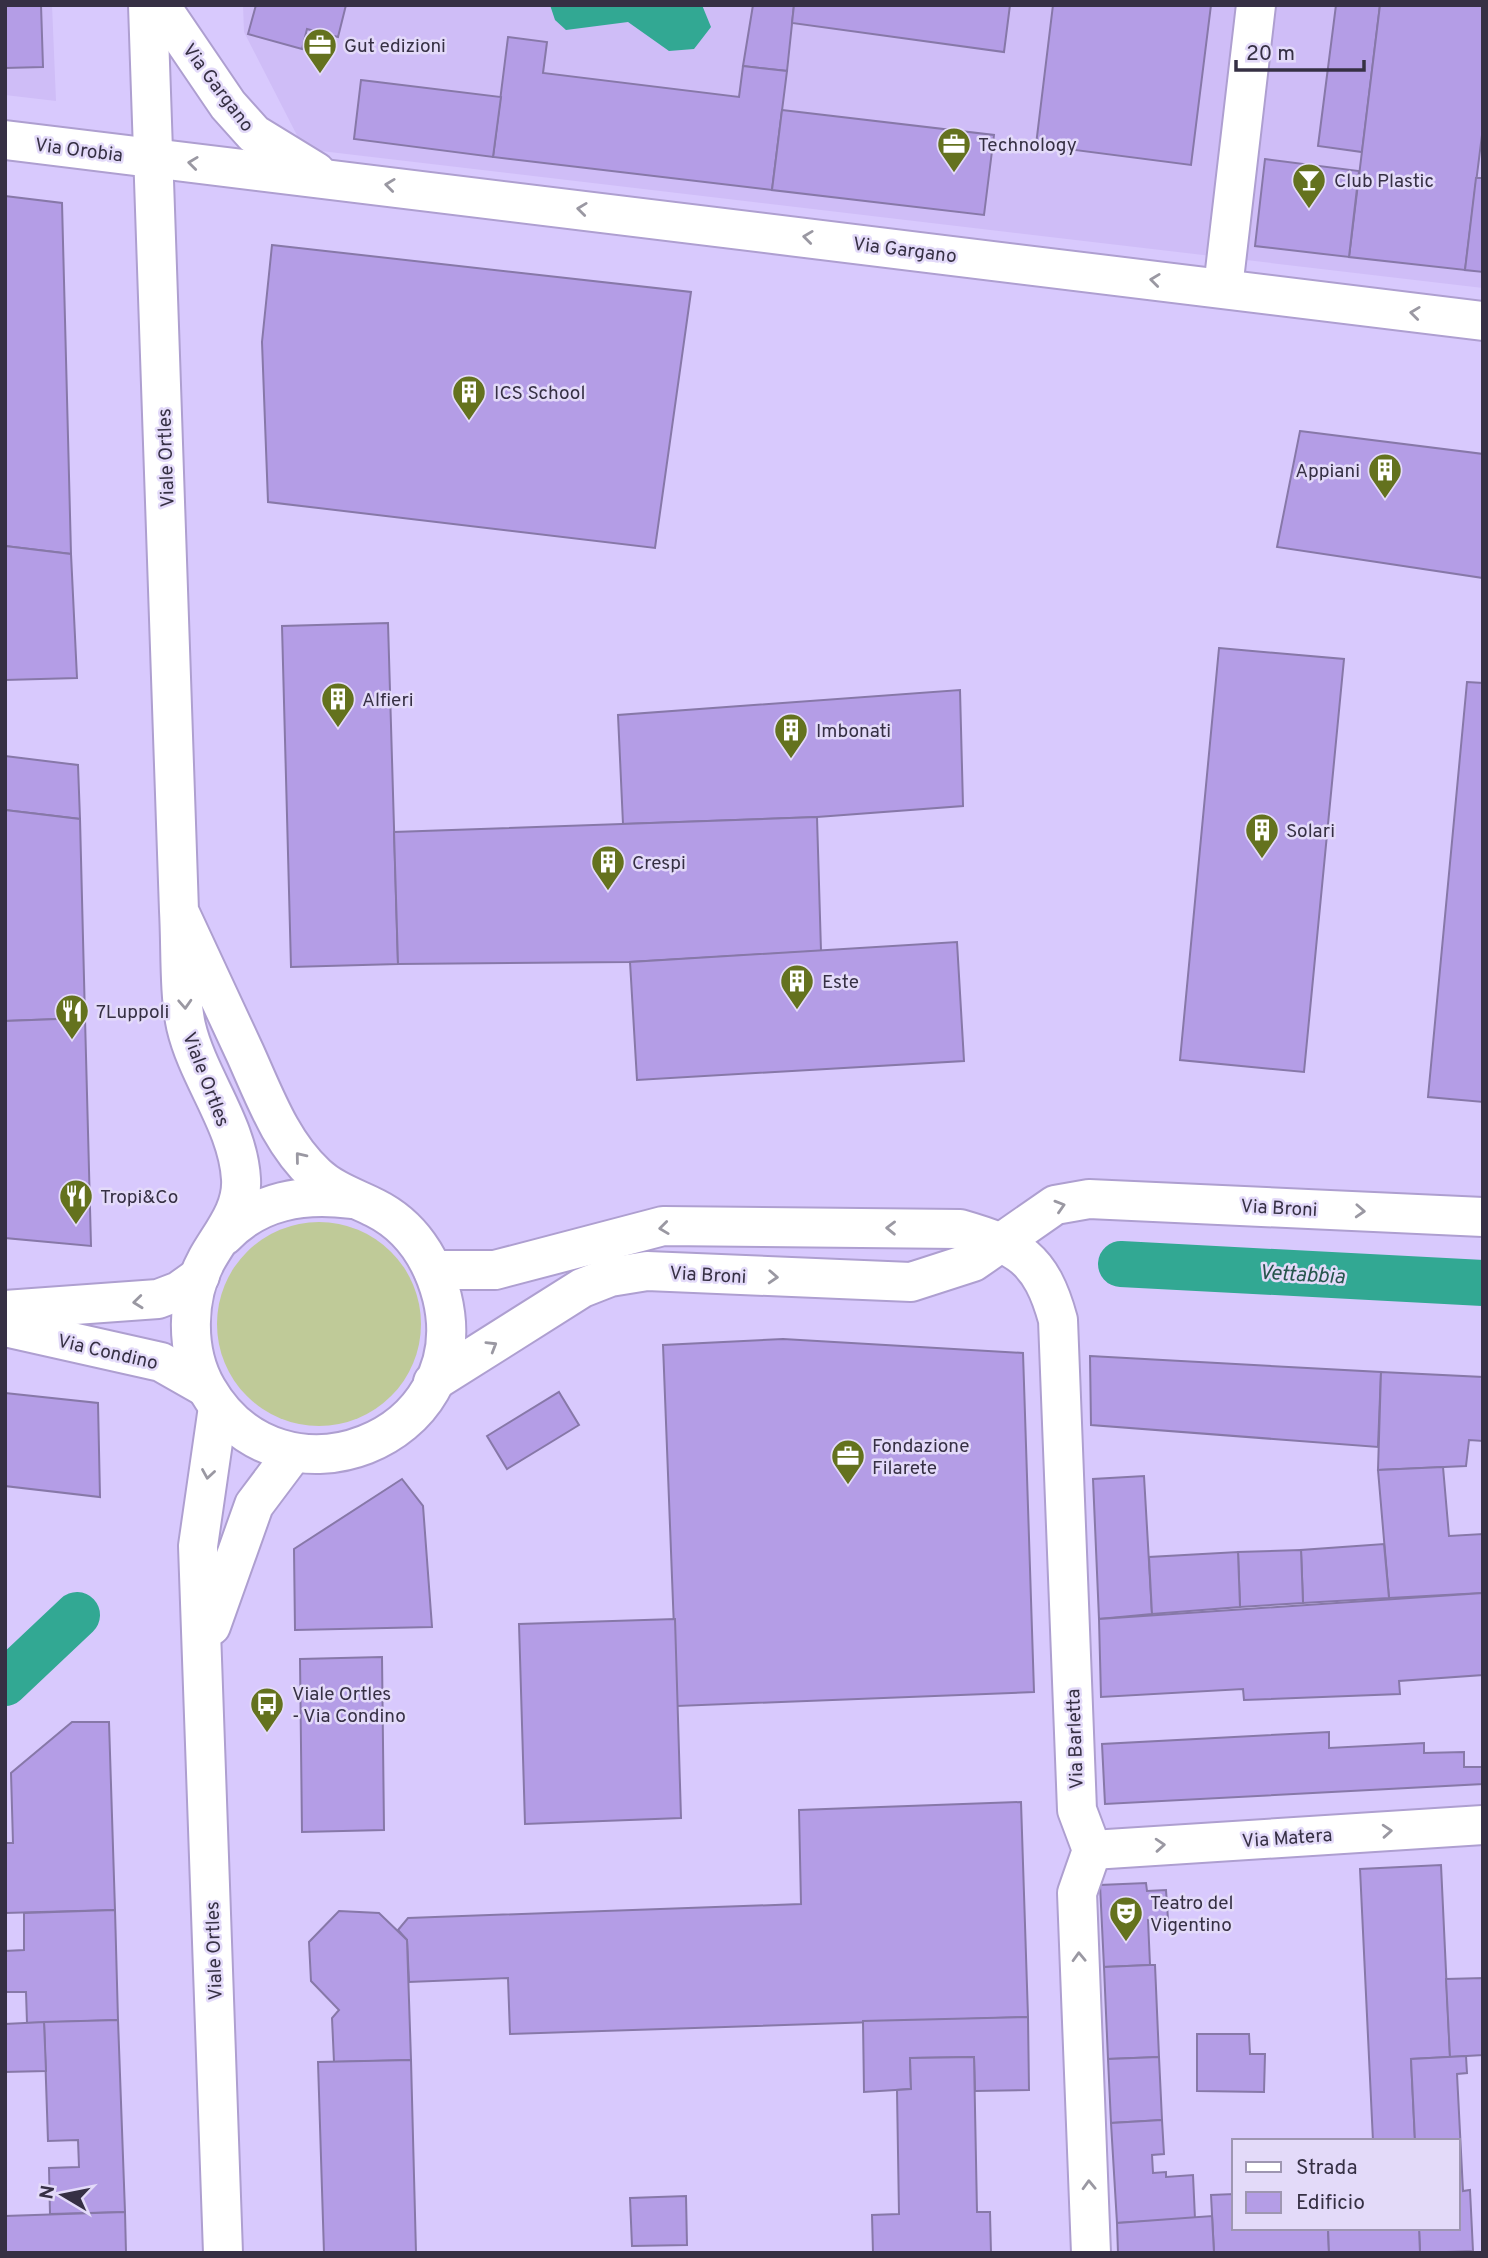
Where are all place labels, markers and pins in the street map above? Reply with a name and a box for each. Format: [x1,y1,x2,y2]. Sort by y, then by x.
office icon: Gut edizioni [301,26,339,75]
place label: Gut edizioni [344,35,446,59]
office icon: Technology [935,125,973,174]
place label: Technology [978,134,1077,158]
bar icon: Club Plastic [1290,161,1328,210]
place label: Club Plastic [1334,170,1434,194]
building icon: ICS School [450,373,488,422]
place label: ICS School [494,382,585,406]
building icon: Appiani [1366,451,1404,500]
place label: Appiani [1295,460,1360,484]
building icon: Alfieri [319,680,357,729]
place label: Alfieri [362,689,414,713]
building icon: Imbonati [772,711,810,760]
place label: Imbonati [816,720,891,744]
building icon: Solari [1243,811,1281,860]
place label: Solari [1286,820,1335,844]
building icon: Crespi [589,843,627,892]
place label: Crespi [632,852,686,876]
building icon: Este [778,962,816,1011]
place label: Este [822,971,859,995]
restaurant icon: 7Luppoli [53,992,91,1041]
place label: 7Luppoli [96,1001,169,1025]
restaurant icon: Tropi&Co [57,1177,95,1226]
place label: Tropi&Co [100,1186,178,1210]
place label: Fondazione Filarete [872,1435,969,1481]
office icon: Fondazione Filarete [829,1437,867,1486]
place label: Viale Ortles - Via Condino [292,1683,406,1729]
bus stop icon: Viale Ortles - Via Condino [248,1685,286,1734]
place label: Teatro del Vigentino [1150,1892,1234,1938]
theatre icon: Teatro del Vigentino [1107,1894,1145,1943]

